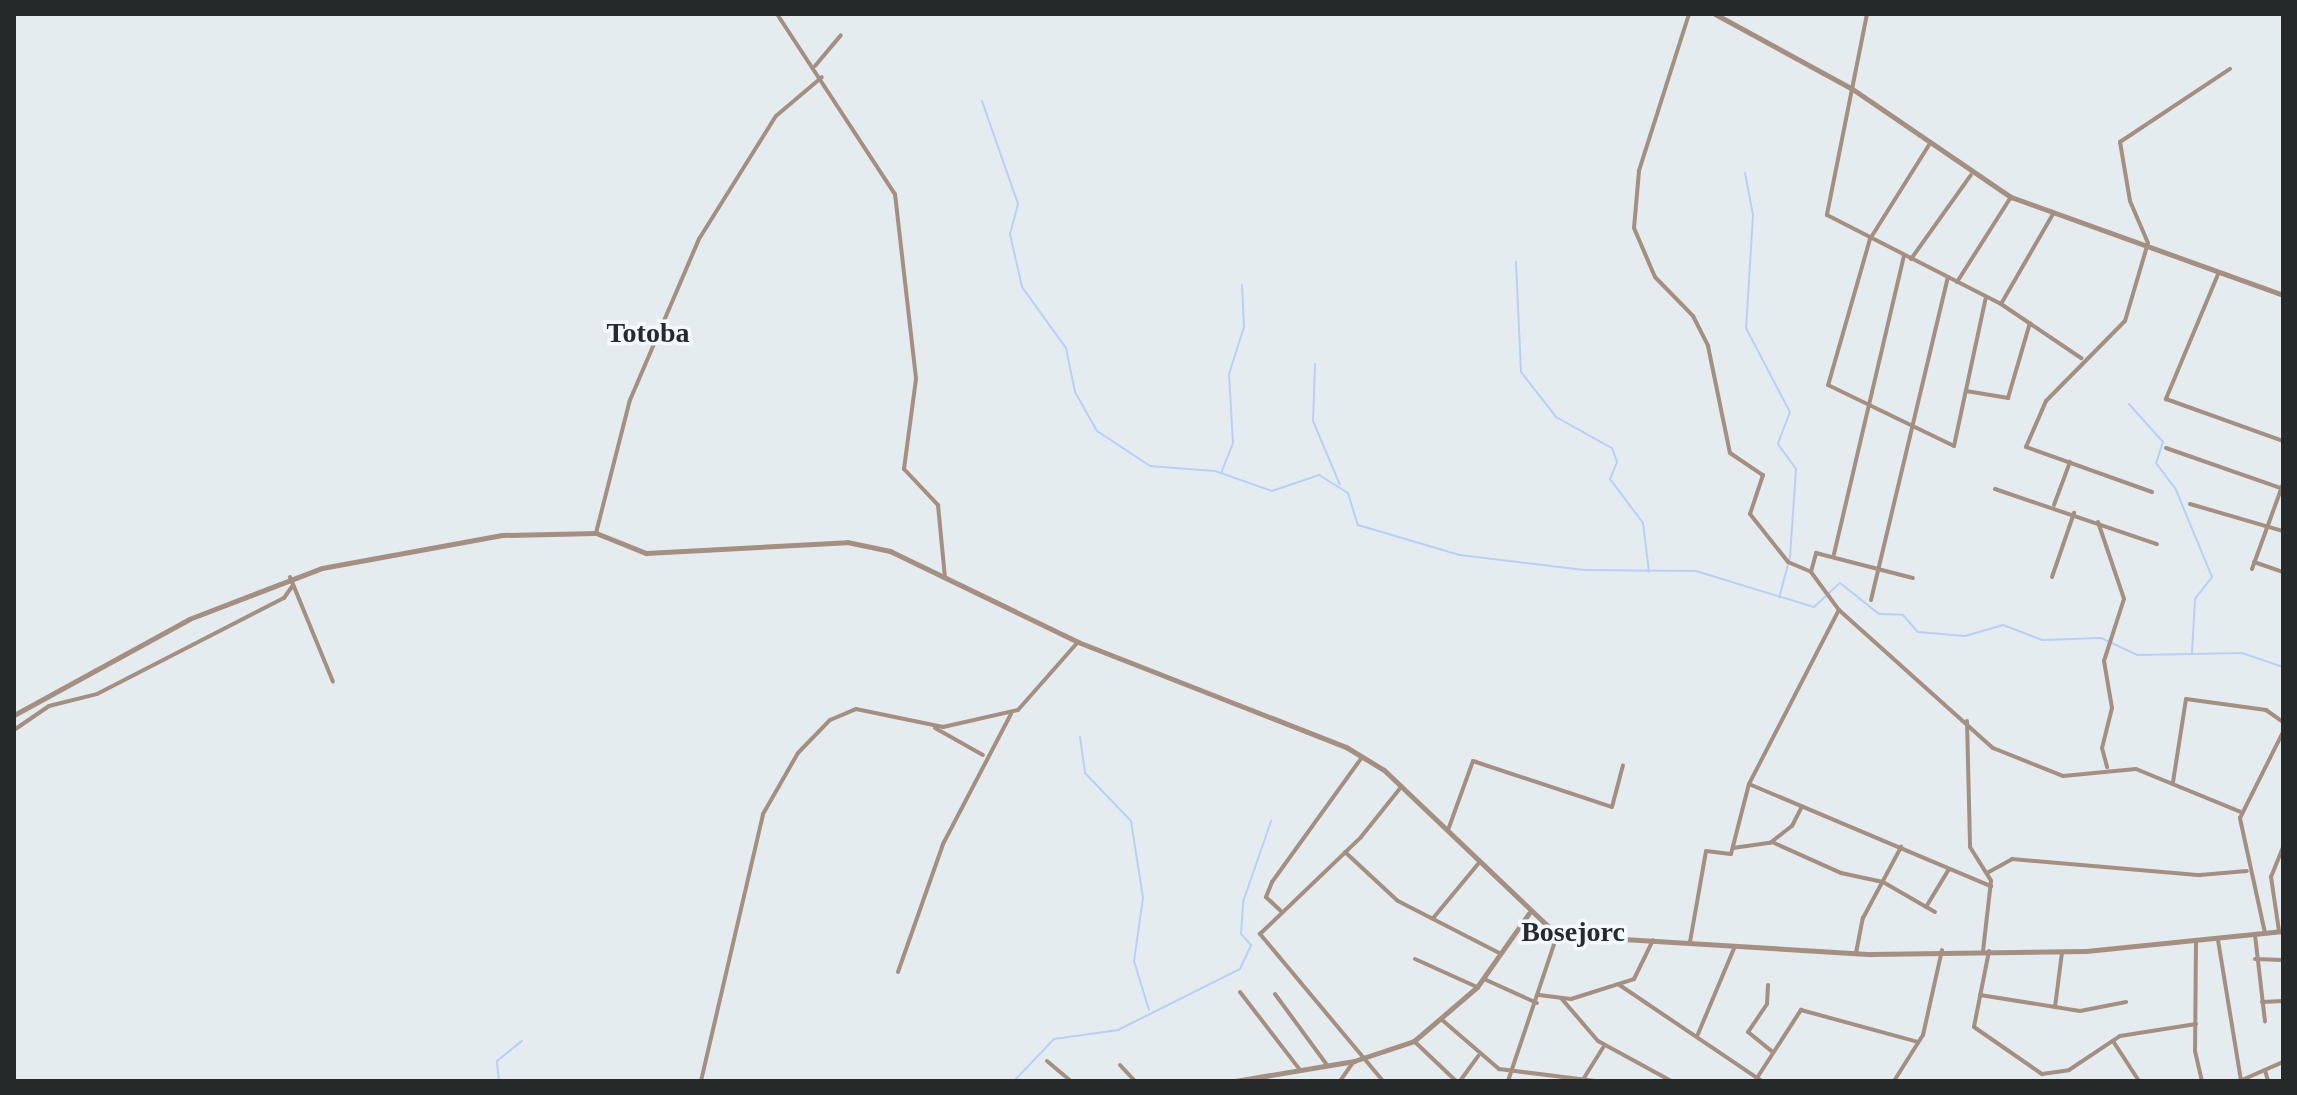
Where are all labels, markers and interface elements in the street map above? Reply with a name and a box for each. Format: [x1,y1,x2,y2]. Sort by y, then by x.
district label: Totoba [606,316,690,350]
district label: Bosejorc [1521,915,1625,949]

